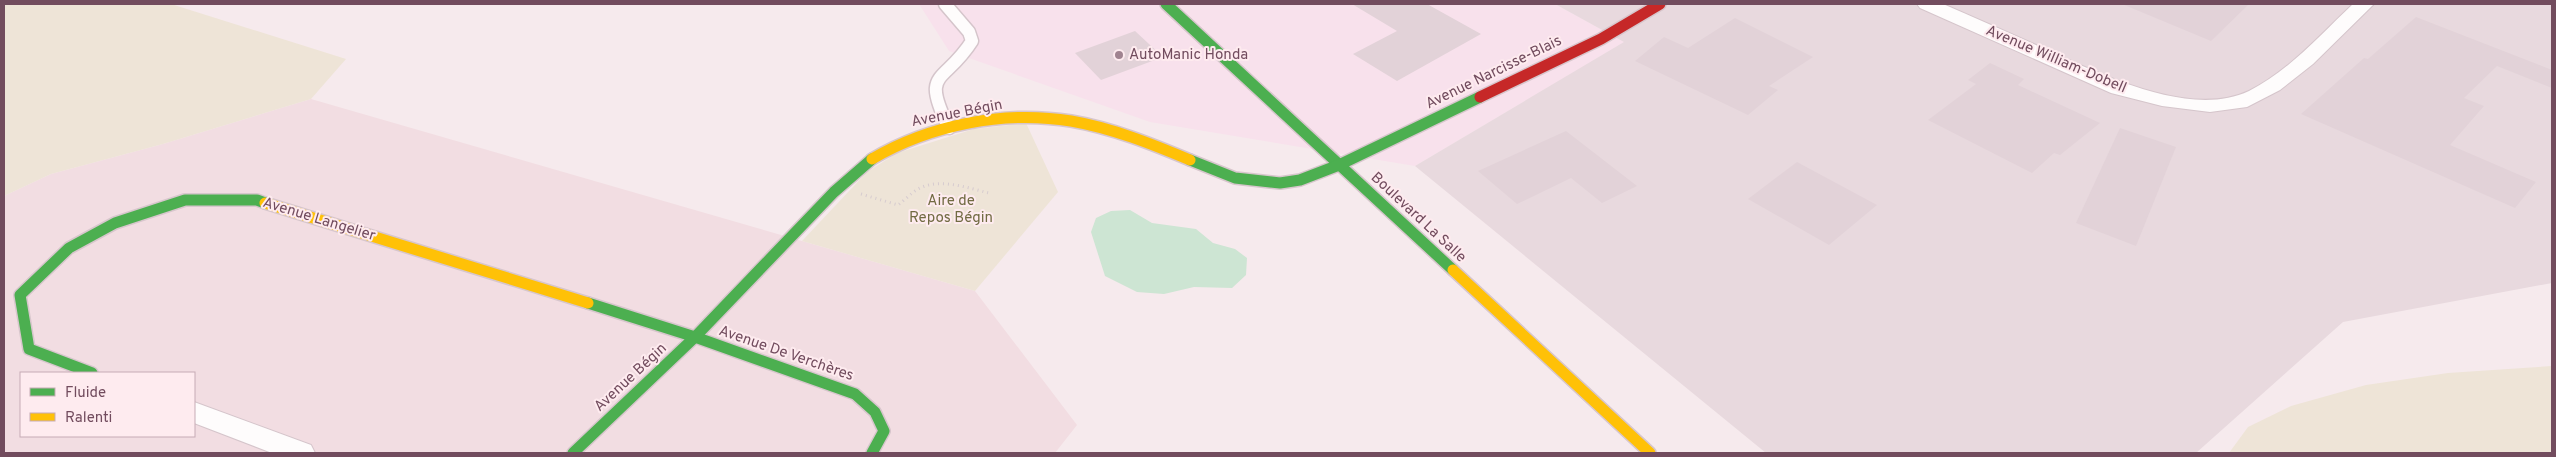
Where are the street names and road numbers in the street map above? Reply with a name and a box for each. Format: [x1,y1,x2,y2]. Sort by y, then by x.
street label: Avenue William-Dobell [1983,22,2129,98]
street label: Avenue Narcisse-Blais [1423,32,1565,114]
street label: Avenue Bégin [910,96,1004,132]
street label: Boulevard La Salle [1366,169,1470,267]
street label: Avenue Langelier [260,194,378,246]
street label: Avenue De Verchères [716,322,856,386]
street label: Avenue Bégin [591,340,671,416]

